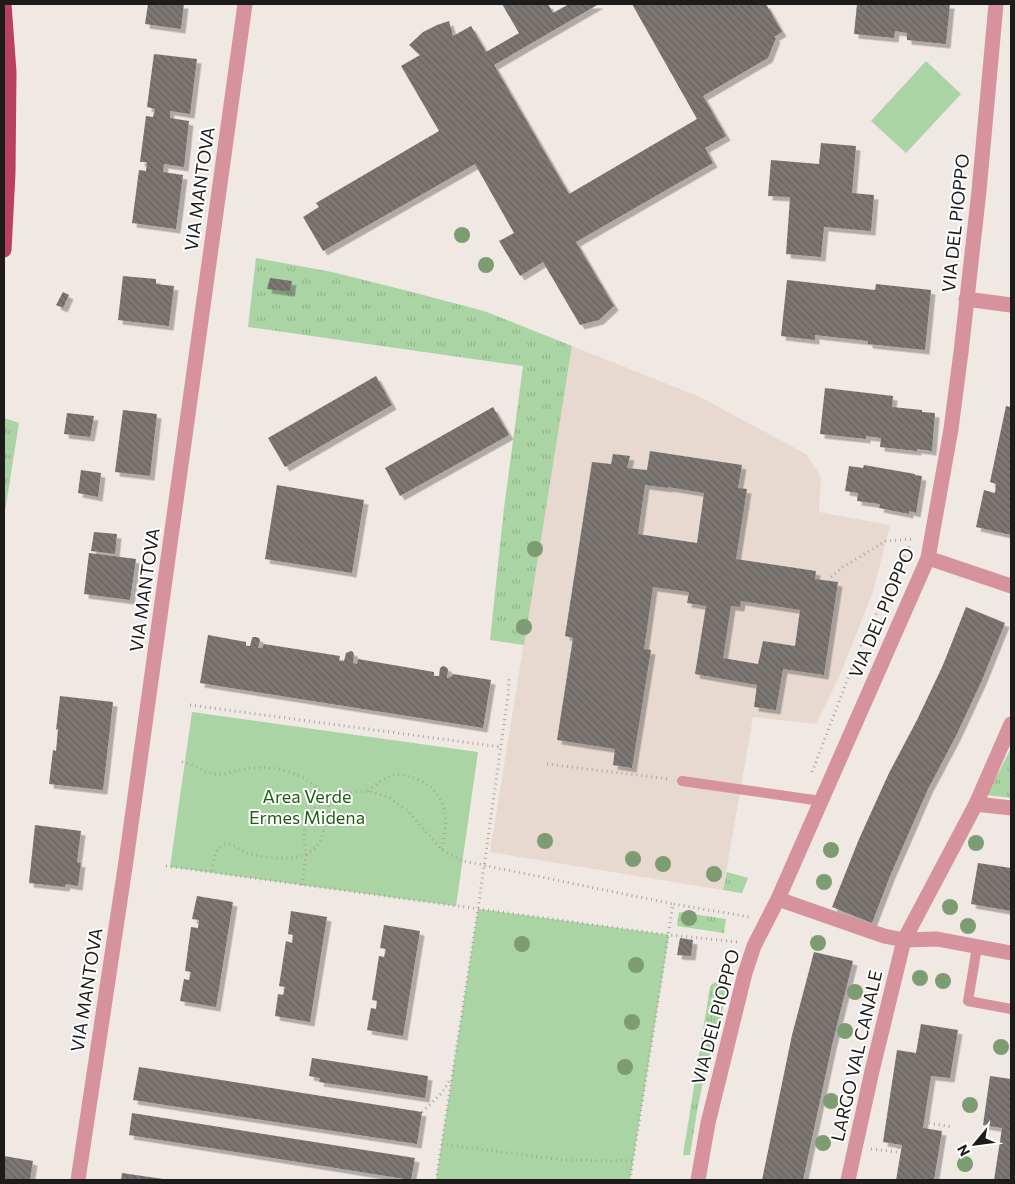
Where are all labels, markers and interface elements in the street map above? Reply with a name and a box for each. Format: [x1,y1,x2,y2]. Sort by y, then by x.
street label: VIA MANTOVA [179,125,219,252]
street label: VIA DEL PIOPPO [937,152,973,293]
street label: VIA MANTOVA [124,526,164,653]
street label: VIA DEL PIOPPO [844,544,918,681]
park label: Area Verde Ermes Midena [249,785,365,828]
street label: VIA MANTOVA [65,926,107,1053]
street label: VIA DEL PIOPPO [686,947,744,1087]
street label: LARGO VAL CANALE [826,968,886,1143]
north arrow [950,1119,1000,1169]
text: N [953,1142,973,1159]

